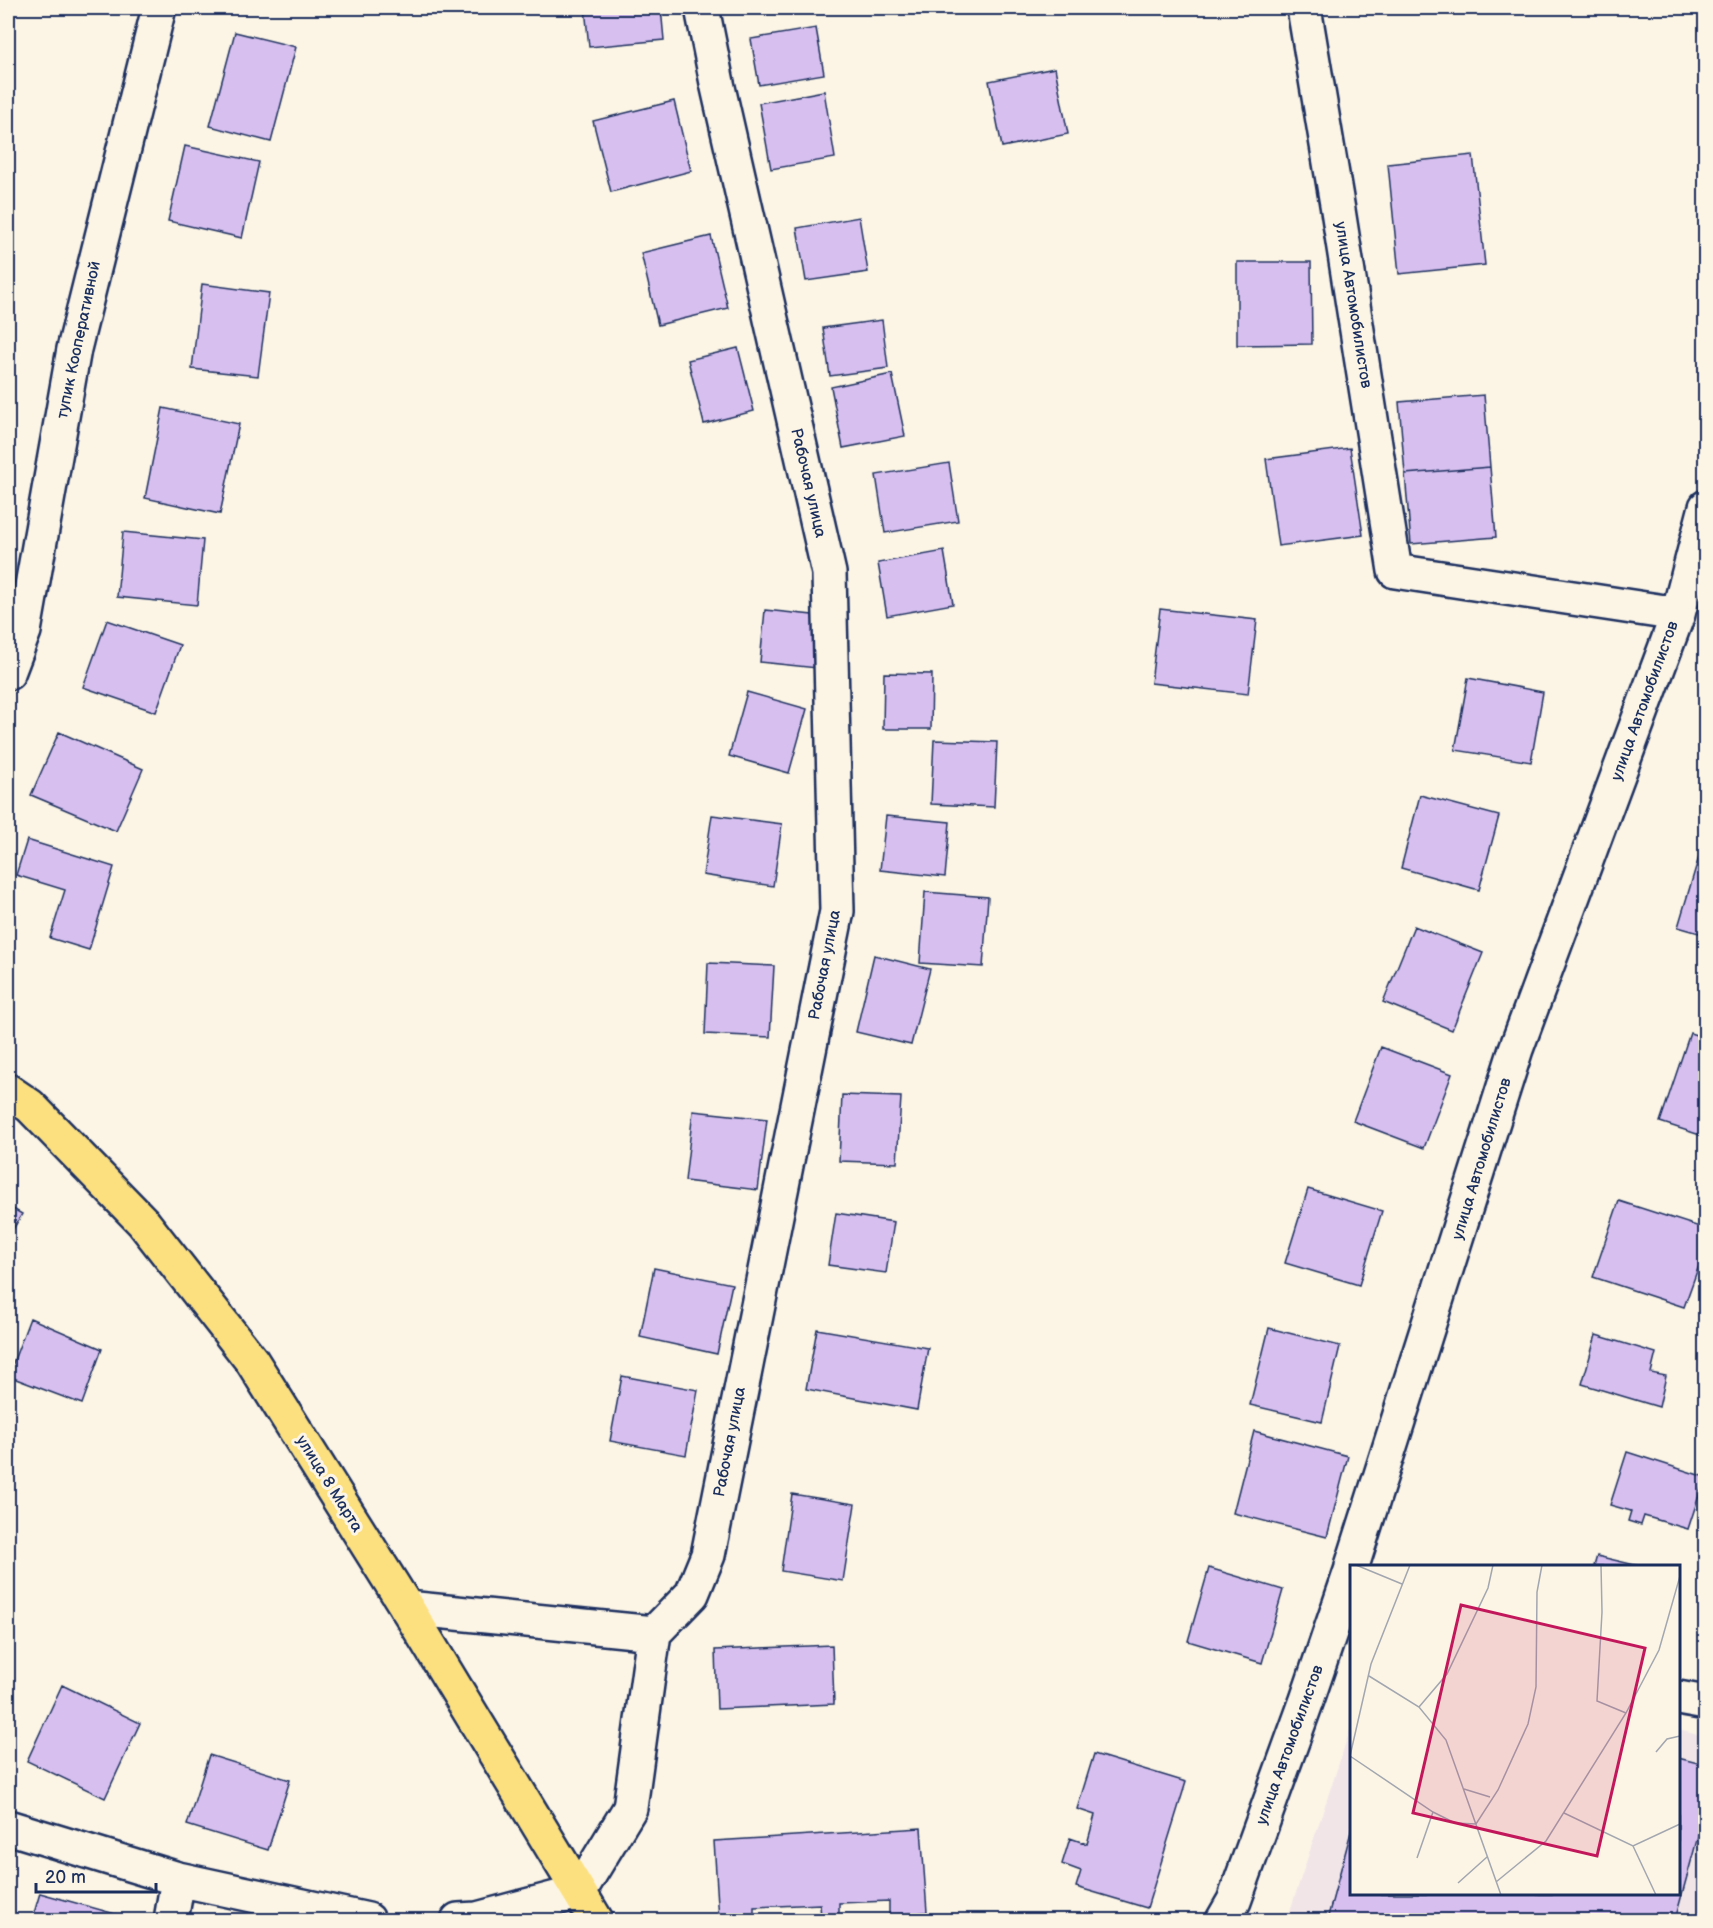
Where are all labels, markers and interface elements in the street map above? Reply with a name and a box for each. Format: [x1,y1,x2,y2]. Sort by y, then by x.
street label: улица Автомобилистов [1330,220,1376,390]
street label: тупик Кооперативной [53,259,105,421]
street label: Рабочая улица [786,426,830,540]
street label: улица Автомобилистов [1607,618,1683,783]
street label: Рабочая улица [805,908,845,1022]
street label: улица Автомобилистов [1448,1075,1516,1242]
street label: Рабочая улица [710,1385,750,1499]
street label: улица 8 Марта [292,1432,367,1536]
inset map [1350,1565,1680,1895]
street label: улица Автомобилистов [1252,1662,1328,1827]
scale bar [36,1856,156,1894]
text: 20 m [45,1867,86,1888]

